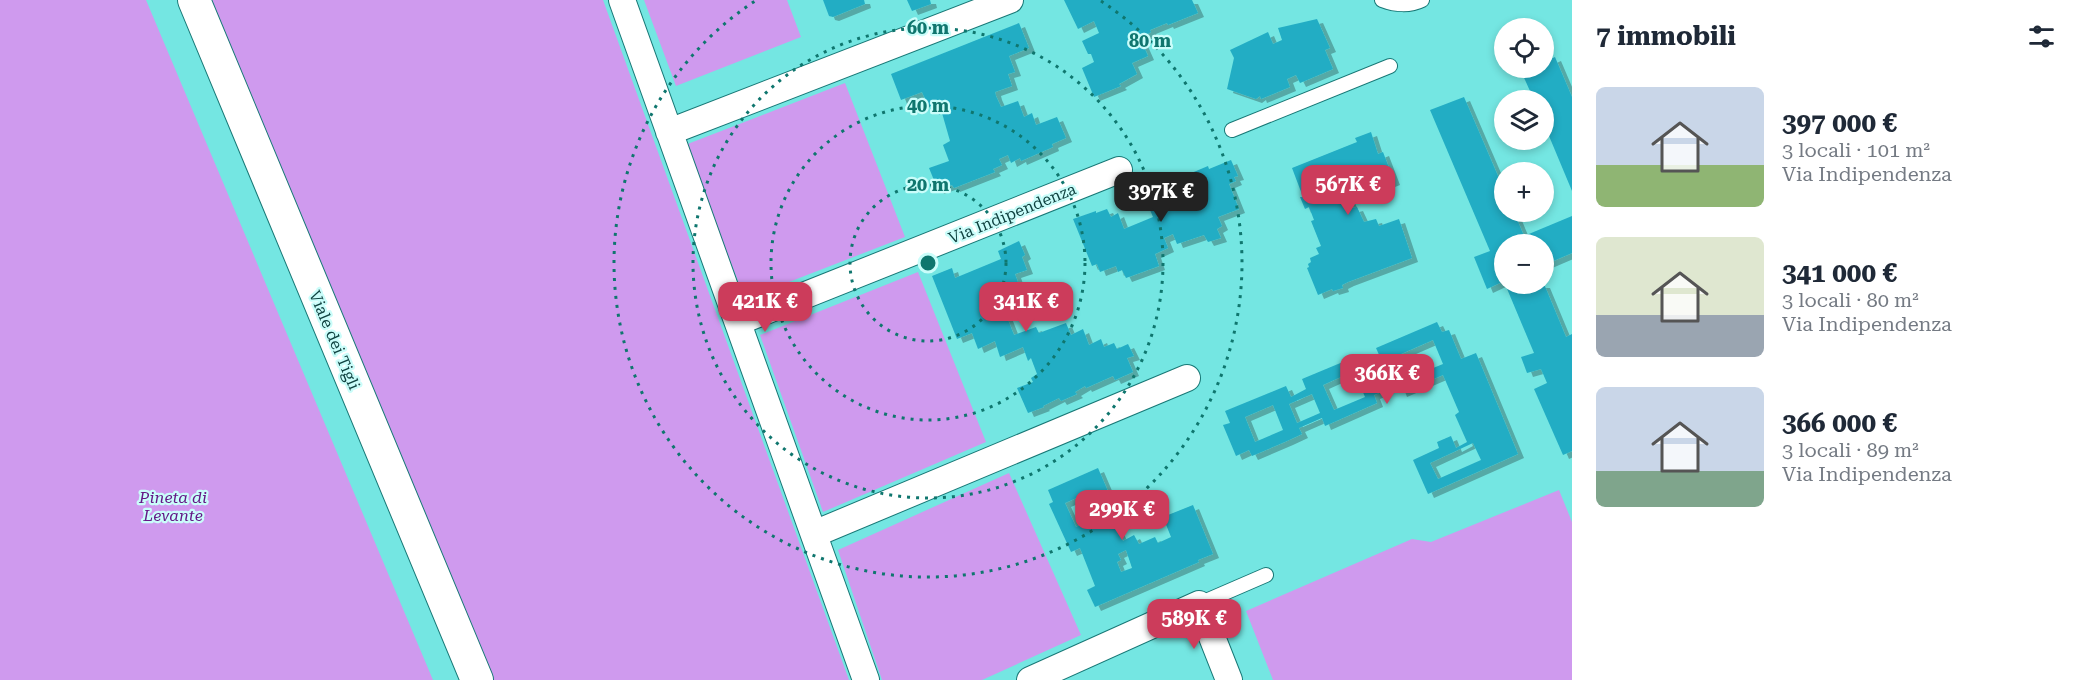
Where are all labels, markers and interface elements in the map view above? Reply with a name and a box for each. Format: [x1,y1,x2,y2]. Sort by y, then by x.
text: 60 m [907,17,950,38]
map controls [1494,18,1554,294]
button: locate [1494,18,1554,78]
icon: filters [2025,20,2058,53]
text: 7 immobili [1596,21,1736,51]
text: 80 m [1129,30,1172,51]
button: layers [1494,90,1554,150]
text: 40 m [907,95,950,116]
text: 397 000 € [1782,108,1897,138]
icon: home [1644,111,1716,183]
text: 3 locali · 101 m² [1782,138,1930,162]
button: + [1494,162,1554,222]
text: Via Indipendenza [1782,162,1952,186]
pin: 567K € [1299,165,1397,216]
pin: 397K € [1112,172,1210,223]
text: 567K € [1315,172,1381,196]
text: 20 m [907,174,950,195]
street label: Via Indipendenza [946,179,1079,248]
text: 397K € [1128,179,1194,203]
button: − [1494,234,1554,294]
centre of rings [918,253,938,273]
text: 341 000 € [1782,258,1897,288]
icon: home [1644,261,1716,333]
pin: 421K € [716,282,814,333]
pin: 341K € [977,282,1075,333]
street label: Viale dei Tigli [305,288,364,393]
text: 3 locali · 80 m² [1782,288,1919,312]
text: 421K € [732,289,798,313]
text: 341K € [993,289,1059,313]
text: Via Indipendenza [1782,312,1952,336]
pin: 366K € [1338,354,1436,405]
text: 366K € [1354,361,1420,385]
text: 366 000 € [1782,408,1897,438]
icon: home [1644,411,1716,483]
text: 3 locali · 89 m² [1782,438,1919,462]
text: Via Indipendenza [1782,462,1952,486]
park label: Pineta di Levante [138,488,207,525]
pin: 299K € [1073,490,1171,541]
text: 299K € [1089,497,1155,521]
pin: 589K € [1145,599,1243,650]
text: 589K € [1161,606,1227,630]

